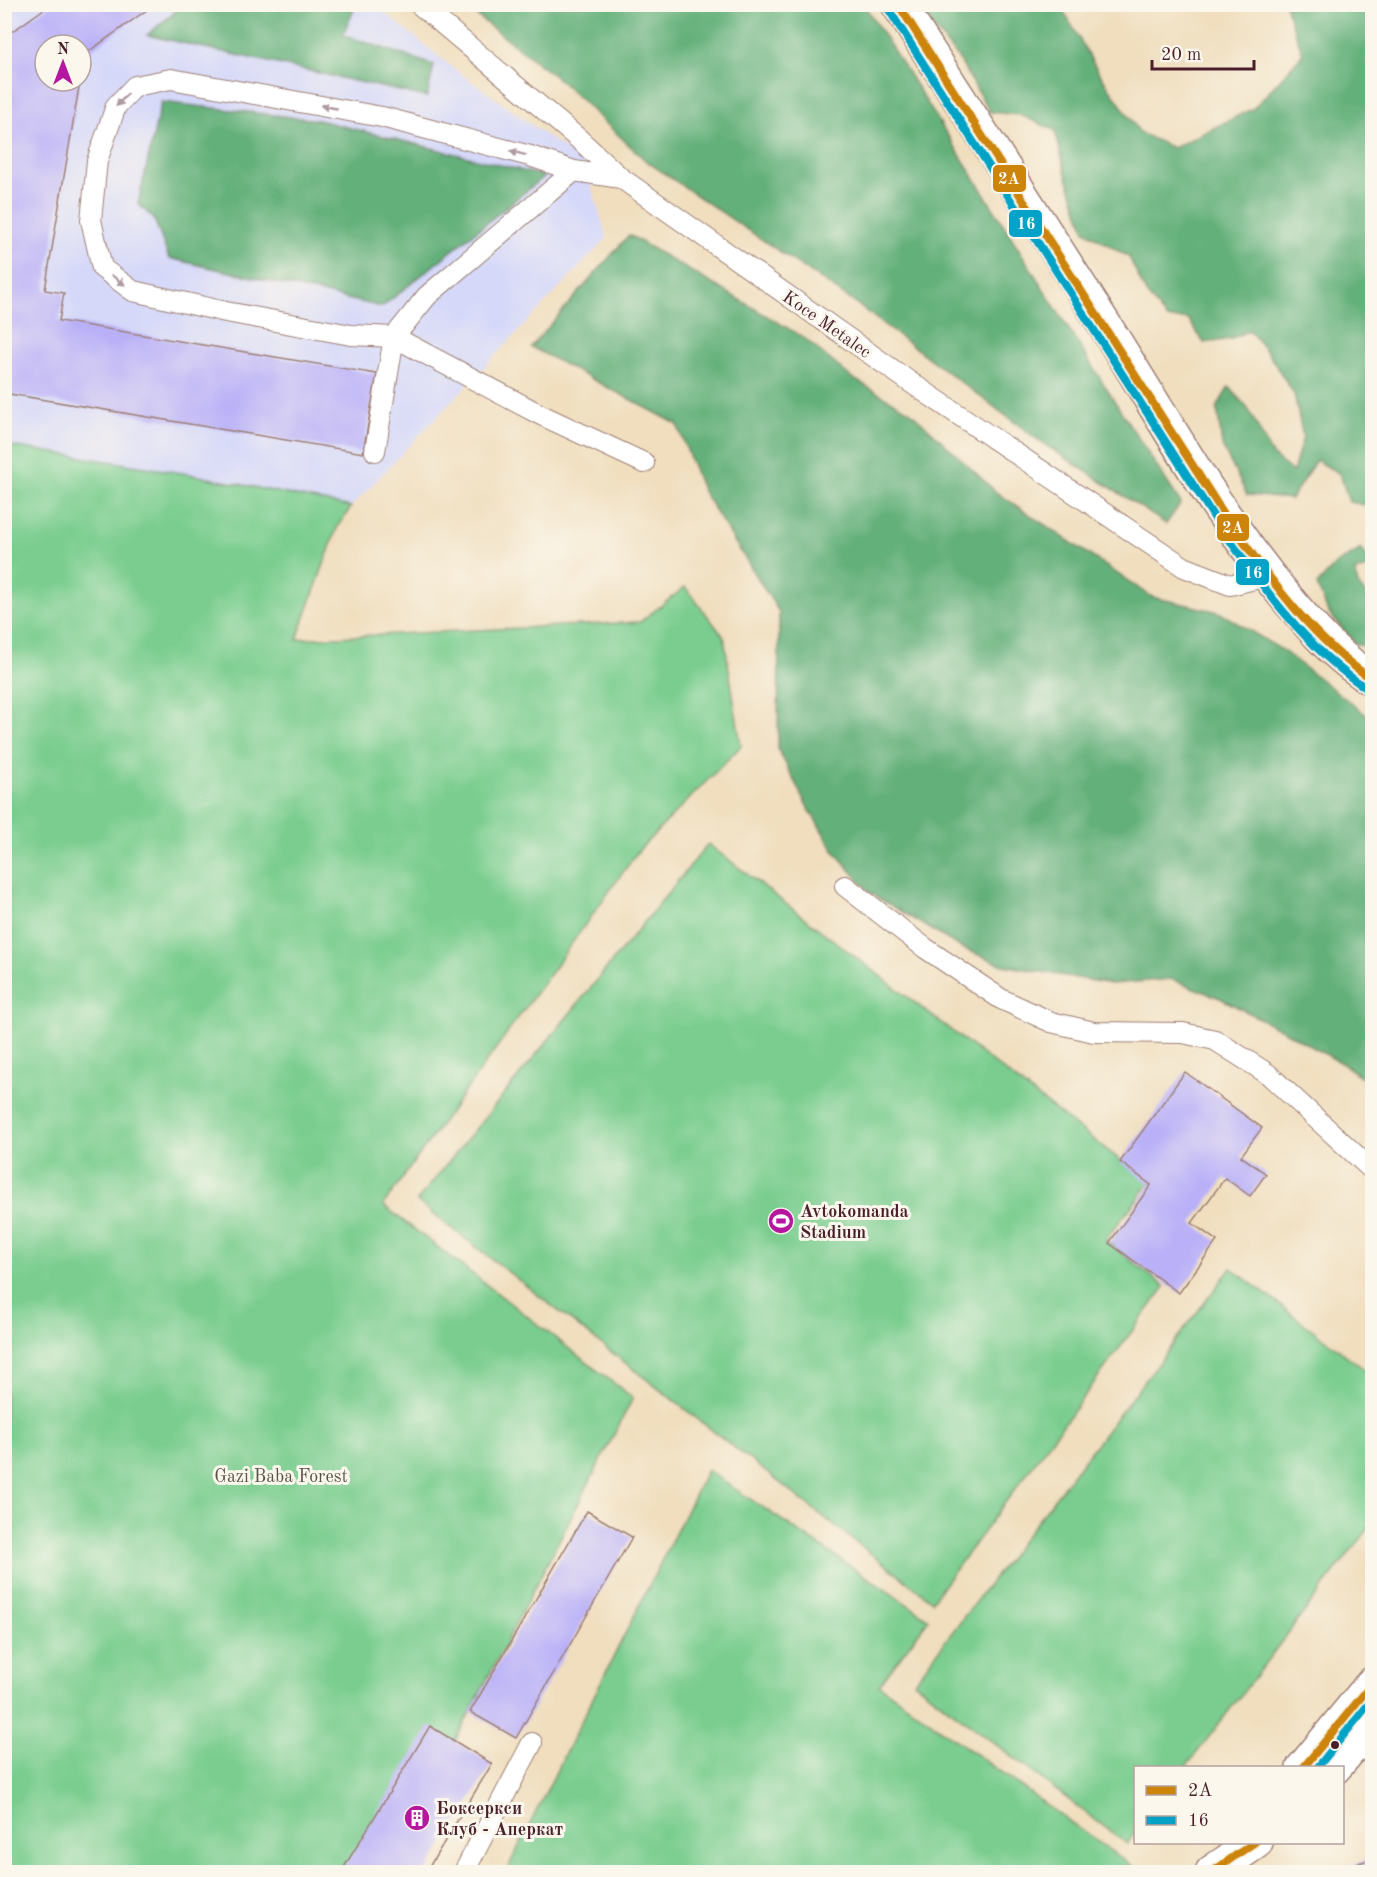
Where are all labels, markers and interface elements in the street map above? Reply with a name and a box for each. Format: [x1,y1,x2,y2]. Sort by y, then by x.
north arrow [33,33,93,93]
scale bar [1152,33,1254,71]
text: N [57,42,70,58]
text: 20 m [1161,46,1201,64]
one-way arrow [116,92,129,107]
one-way arrow [319,102,338,111]
one-way arrow [509,147,527,157]
line badge: 2A [992,164,1027,193]
text: 2A [998,172,1020,188]
line badge: 16 [1008,209,1043,238]
text: 16 [1017,217,1035,233]
one-way arrow [110,274,126,286]
street label: Koce Metalec [779,288,874,362]
line badge: 2A [1216,513,1250,542]
text: 2A [1222,521,1244,537]
line badge: 16 [1235,558,1270,586]
text: 16 [1244,566,1262,582]
place label: Avtokomanda Stadium [800,1203,909,1242]
sports icon: Avtokomanda Stadium [766,1206,796,1236]
park label: Gazi Baba Forest [214,1468,348,1486]
unlabelled marker [1329,1739,1341,1751]
legend [1134,1766,1344,1844]
text: 2A [1188,1782,1212,1800]
place label: Боксеркси Клуб - Аперкат [436,1800,564,1839]
building icon: Боксеркси Клуб - Аперкат [402,1803,432,1833]
text: 16 [1188,1812,1209,1830]

